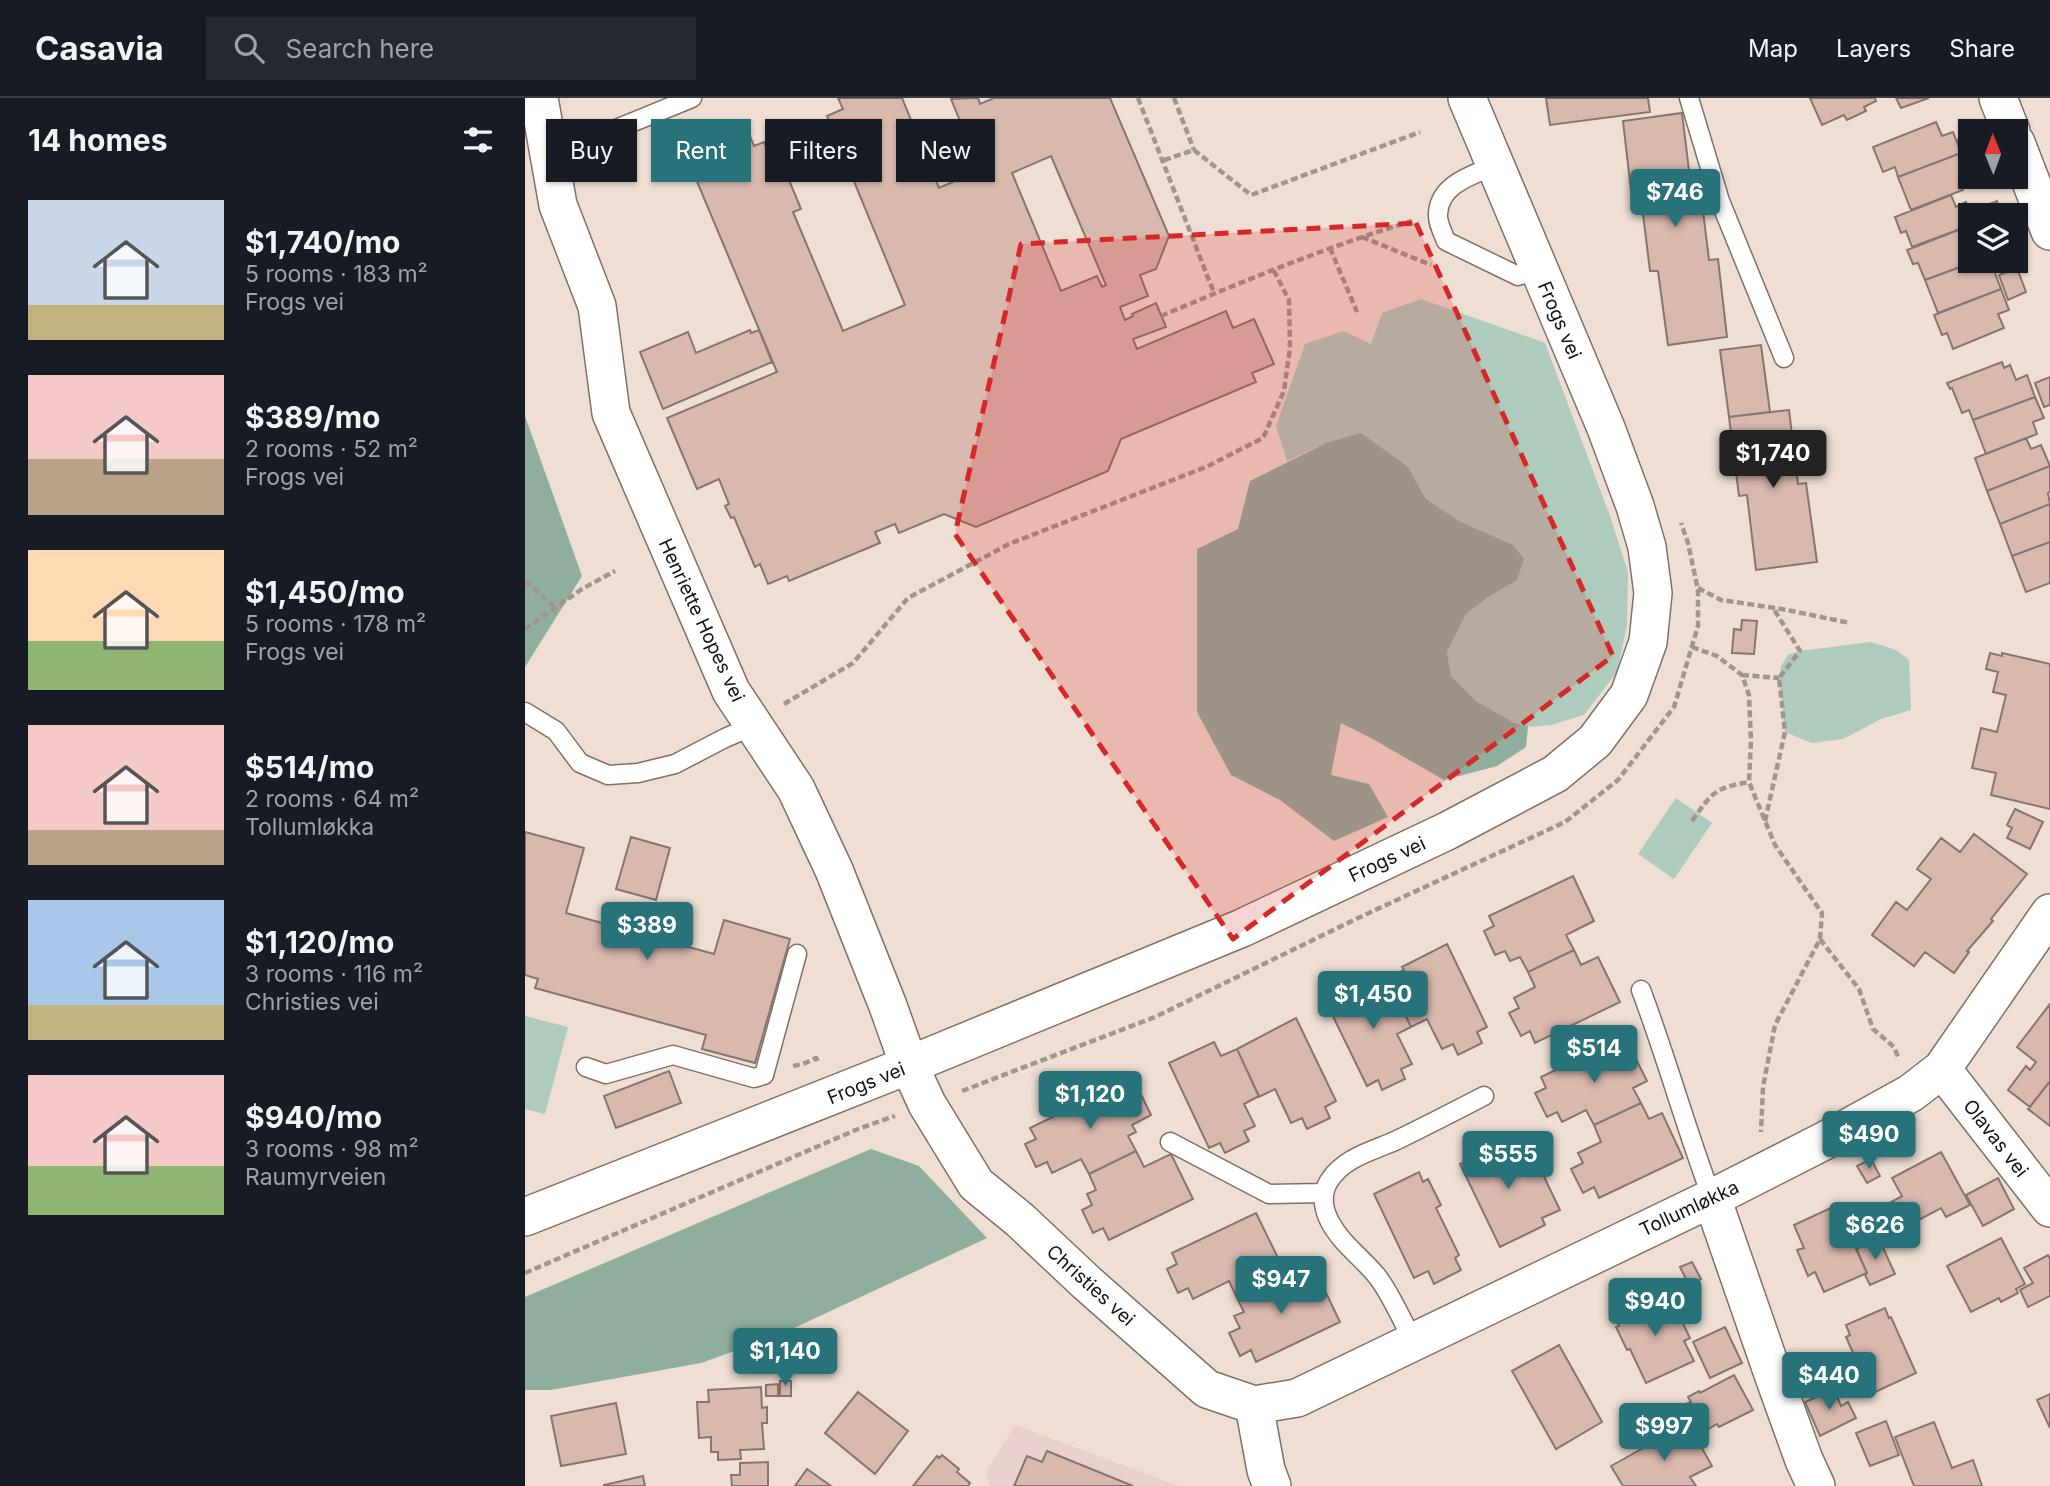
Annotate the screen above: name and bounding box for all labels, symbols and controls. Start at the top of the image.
search box [206,17,696,80]
text: Casavia [35,28,164,68]
icon: search [230,29,268,67]
text: Search here [286,33,434,64]
text: Map [1748,34,1798,63]
text: Layers [1836,34,1911,63]
text: Share [1949,34,2015,63]
chip: Buy [546,119,637,182]
chip: Rent [651,119,751,182]
chip: Filters [765,119,882,182]
chip: New [896,119,995,182]
north arrow [1958,119,2028,189]
map controls [1958,119,2028,273]
icon: filters [459,121,497,159]
text: 14 homes [28,122,167,158]
pin: $746 [1634,170,1716,229]
text: $746 [1646,178,1704,206]
button: layers [1958,203,2028,273]
text: $1,740/mo [245,224,400,260]
icon: home [84,228,168,312]
text: 5 rooms · 183 m² [245,260,428,288]
street label: Frogs vei [1533,278,1586,362]
text: Frogs vei [245,288,344,316]
text: $389/mo [245,399,380,435]
icon: home [84,403,168,487]
pin: $1,740 [1716,430,1830,490]
text: 2 rooms · 52 m² [245,435,418,463]
text: $1,740 [1735,439,1811,467]
text: Frogs vei [245,463,344,491]
street label: Henriette Hopes vei [654,535,749,705]
text: $1,450/mo [245,574,405,610]
icon: home [84,578,168,662]
text: 5 rooms · 178 m² [245,610,426,638]
text: Frogs vei [245,638,344,666]
text: $514/mo [245,749,374,785]
icon: home [84,753,168,837]
text: 2 rooms · 64 m² [245,785,419,813]
text: Tollumløkka [245,813,374,841]
street label: Frogs vei [1345,832,1429,887]
pin: $389 [606,902,688,962]
text: $389 [617,911,677,939]
text: $1,120/mo [245,924,394,960]
icon: home [84,928,168,1012]
text: 3 rooms · 116 m² [245,960,423,988]
pin: $1,450 [1316,972,1430,1031]
text: $1,450 [1334,980,1412,1008]
text: Christies vei [245,988,379,1016]
pin: $514 [1553,1026,1635,1085]
text: $514 [1566,1034,1622,1062]
street label: Frogs vei [824,1057,908,1109]
pin: $1,120 [1033,1072,1147,1131]
text: $1,120 [1055,1080,1125,1108]
street label: Olavas vei [1958,1095,2033,1182]
text: $940/mo [245,1099,382,1135]
icon: home [84,1103,168,1187]
pin: $490 [1828,1112,1910,1171]
text: $490 [1838,1120,1900,1148]
pin: $555 [1467,1132,1549,1191]
text: 3 rooms · 98 m² [245,1135,419,1163]
text: $555 [1478,1140,1538,1168]
text: Raumyrveien [245,1163,386,1191]
street label: Tollumløkka [1636,1175,1742,1241]
pin: $626 [1834,1202,1916,1262]
text: $626 [1845,1211,1905,1239]
street label: Christies vei [1042,1240,1139,1331]
pin: $947 [1240,1256,1322,1316]
text: $947 [1252,1265,1310,1293]
pin: $940 [1614,1278,1696,1338]
text: $940 [1624,1287,1686,1315]
pin: $1,140 [728,1328,842,1388]
text: $1,140 [749,1337,821,1365]
pin: $440 [1788,1352,1870,1412]
text: $440 [1798,1361,1860,1389]
pin: $997 [1623,1404,1705,1463]
text: $997 [1635,1412,1693,1440]

